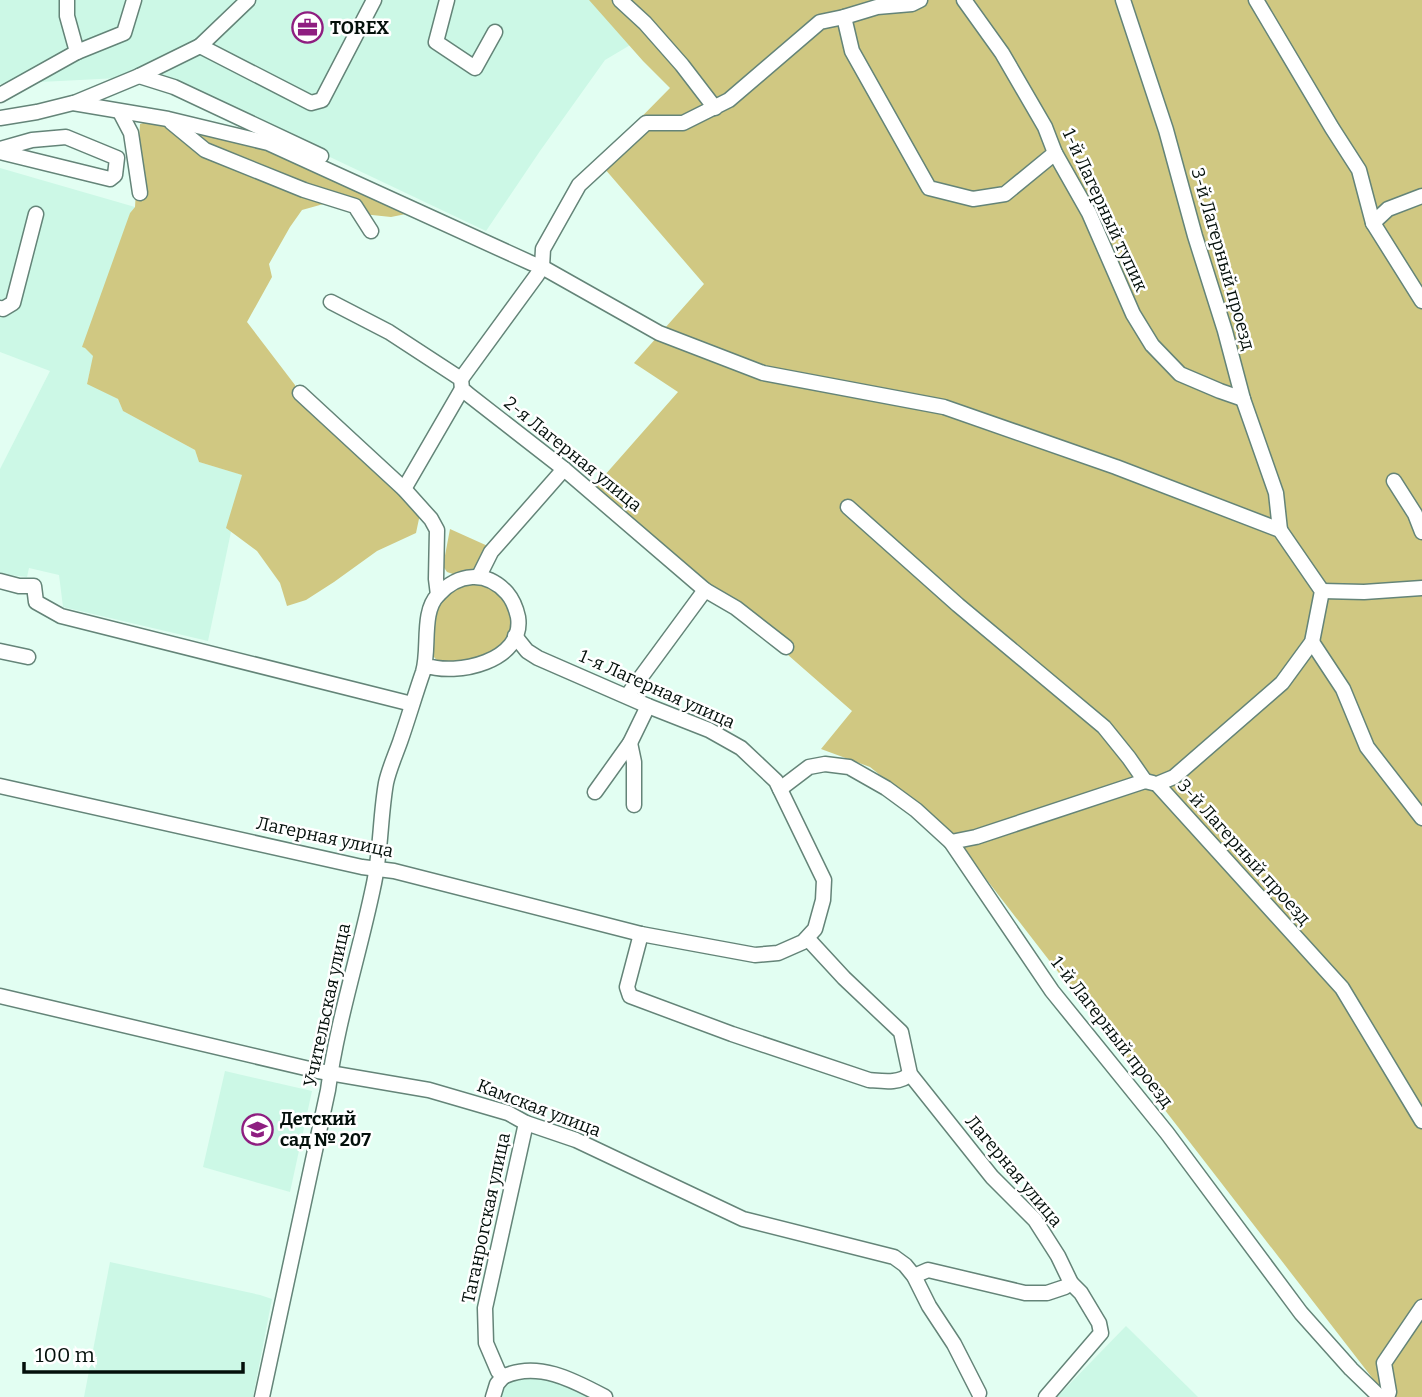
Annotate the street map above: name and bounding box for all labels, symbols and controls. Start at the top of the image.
office icon: TOREX [290,11,324,45]
place label: TOREX [330,17,389,39]
street label: 1-й Лагерный тупик [1058,125,1153,295]
street label: 3-й Лагерный проезд [1186,165,1260,353]
street label: 2-я Лагерная улица [500,392,646,516]
street label: 1-я Лагерная улица [576,645,738,733]
street label: 3-й Лагерный проезд [1173,775,1315,930]
street label: Лагерная улица [255,812,396,862]
street label: Учительская улица [299,921,355,1089]
street label: 1-й Лагерный проезд [1046,952,1178,1112]
street label: Камская улица [474,1074,604,1142]
place label: Детский сад № 207 [280,1108,371,1151]
street label: Лагерная улица [961,1111,1067,1232]
school or university icon: Детский сад № 207 [240,1112,274,1146]
street label: Таганрогская улица [457,1131,515,1305]
scale bar [24,1330,243,1374]
text: 100 m [35,1342,95,1368]

